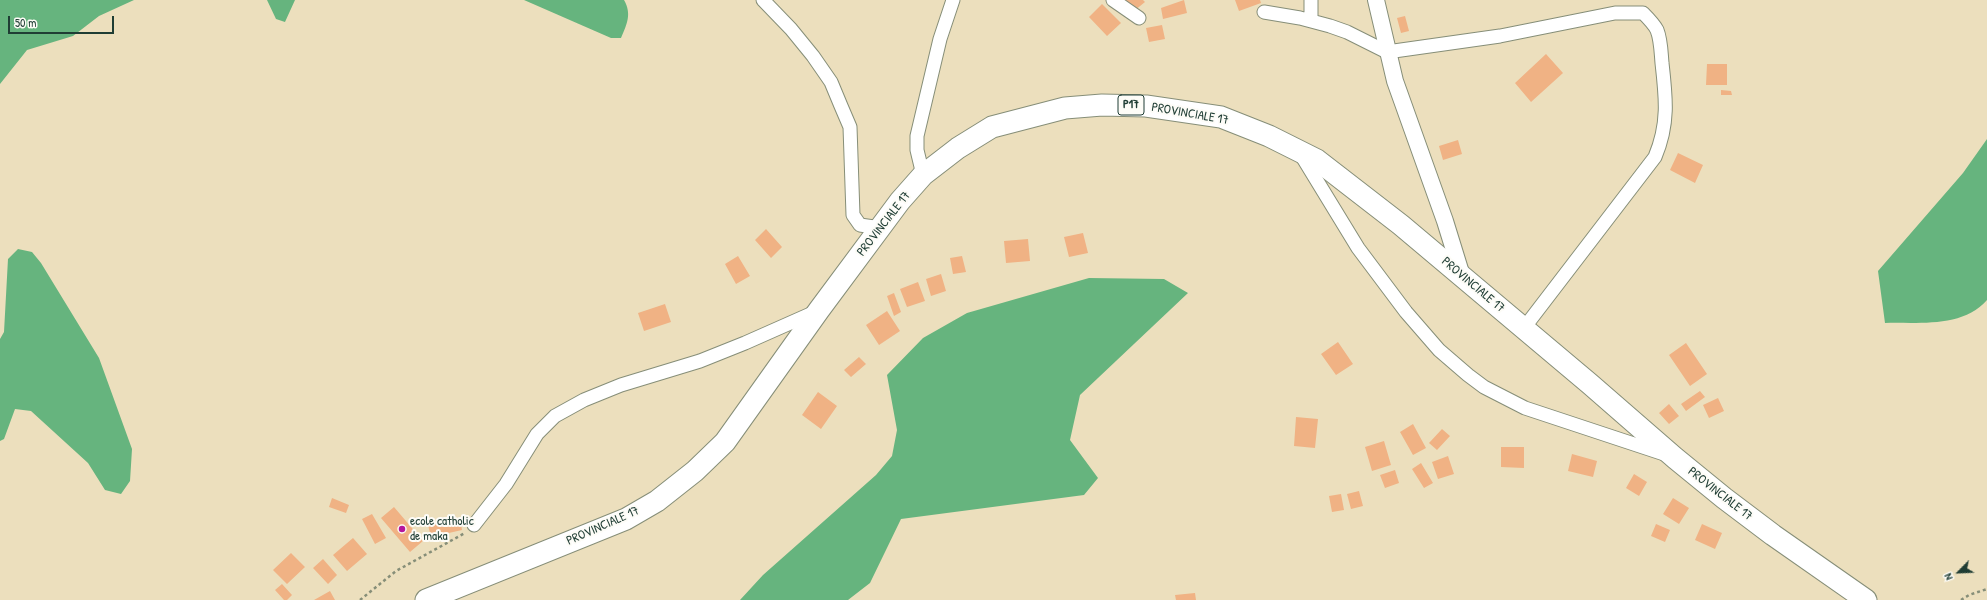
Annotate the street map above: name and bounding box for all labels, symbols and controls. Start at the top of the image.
scale bar [10,8,116,34]
text: 50 m [15,14,36,31]
road number: P17 [1118,95,1144,115]
street label: PROVINCIALE 17 [1150,100,1230,128]
street label: PROVINCIALE 17 [854,189,914,259]
street label: PROVINCIALE 17 [1438,254,1508,316]
street label: PROVINCIALE 17 [1685,464,1755,524]
street label: PROVINCIALE 17 [564,503,642,549]
place label: ecole catholic de maka [410,514,474,545]
marker: ecole catholic de maka [397,524,407,534]
north arrow [1939,552,1979,592]
text: N [1940,571,1956,582]

